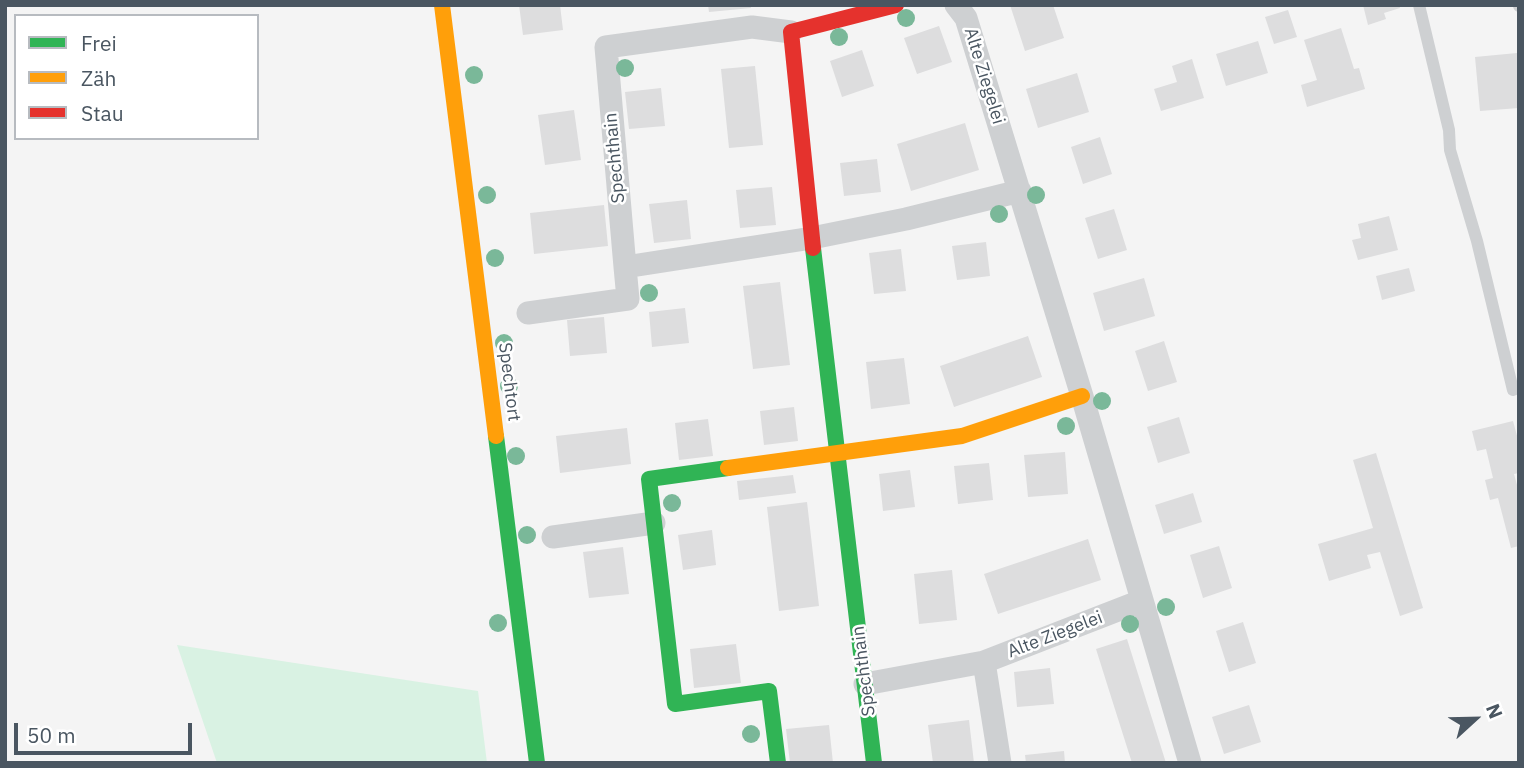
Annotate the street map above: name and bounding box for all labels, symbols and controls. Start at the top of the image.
legend [14,14,259,140]
street label: Alte Ziegelei [959,25,1009,127]
text: Frei [81,29,117,57]
text: Zäh [81,64,116,92]
text: Stau [81,99,124,127]
street label: Spechthain [600,112,630,204]
street label: Spechtort [493,341,525,423]
street label: Alte Ziegelei [1004,607,1106,663]
street label: Spechthain [848,625,880,717]
north arrow [1440,684,1510,754]
text: N [1481,700,1508,722]
scale bar [18,708,196,752]
text: 50 m [27,721,76,749]

